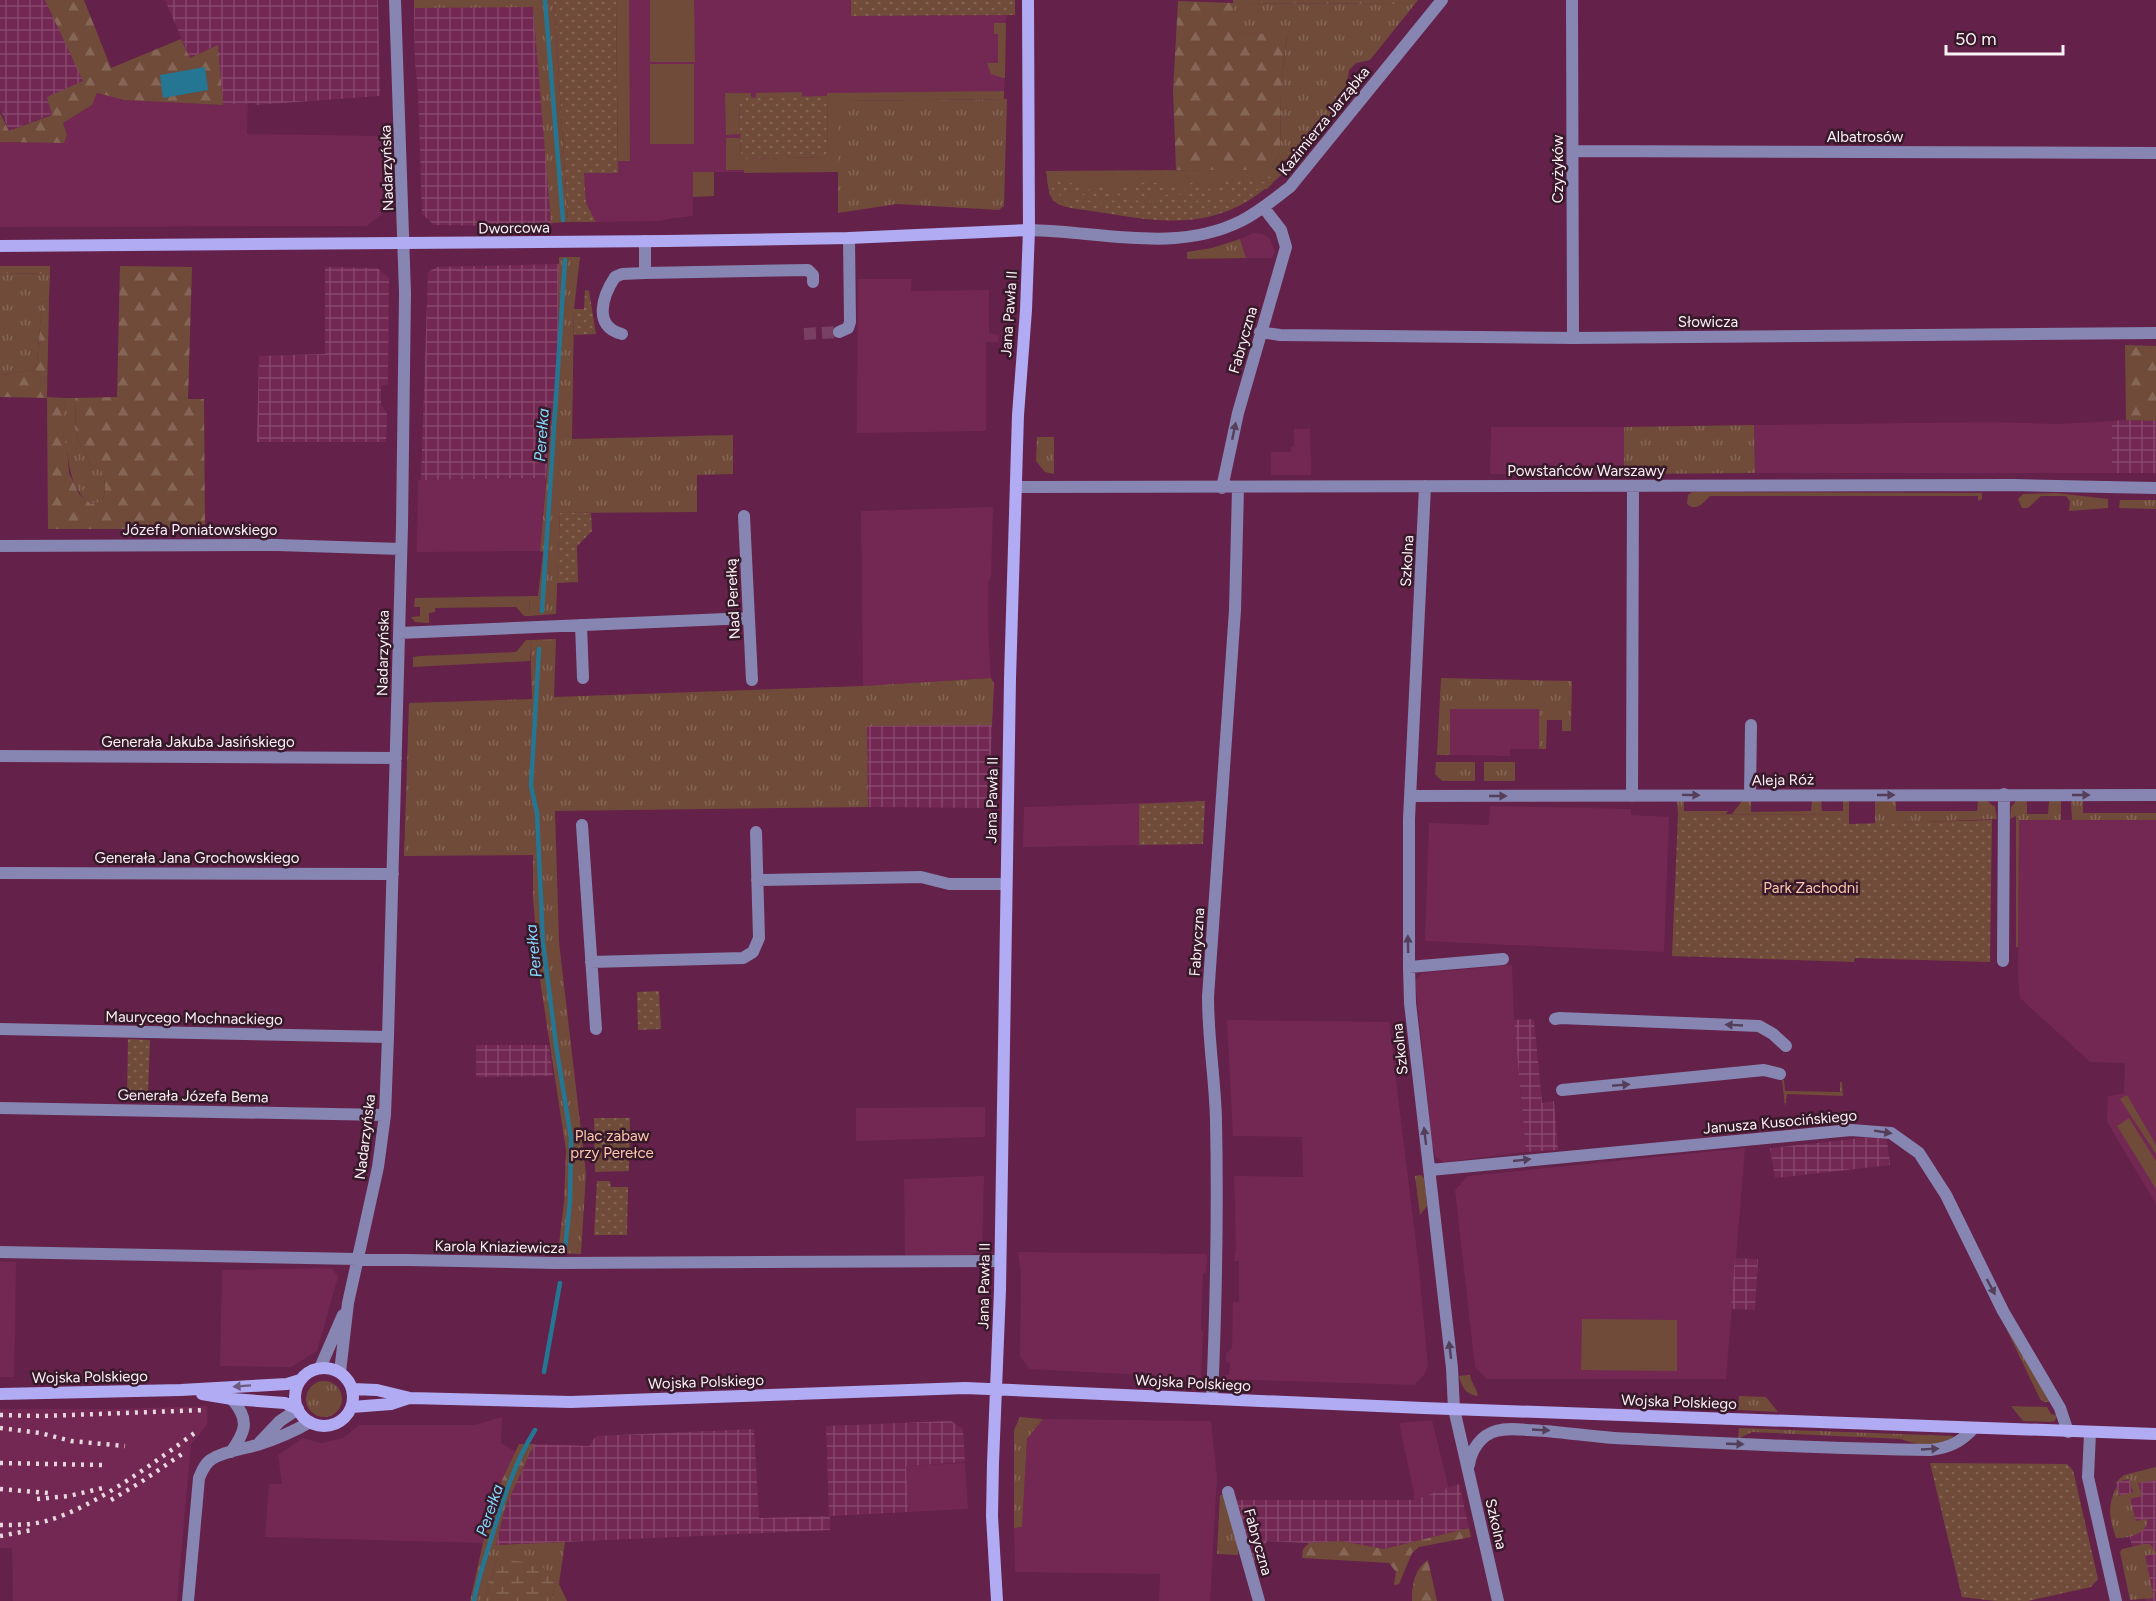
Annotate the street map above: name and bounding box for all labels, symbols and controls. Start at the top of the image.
scale bar [1946,18,2063,56]
text: 50 m [1955,28,1997,50]
street label: Kazimierza Jarząbka [1275,63,1373,179]
street label: Nadarzyńska [377,125,397,211]
street label: Albatrosów [1827,128,1904,146]
street label: Czyżyków [1549,134,1567,203]
street label: Dworcowa [478,218,550,238]
street label: Jana Pawła II [997,270,1021,358]
street label: Fabryczna [1225,304,1261,376]
street label: Słowicza [1678,313,1738,331]
water label: Perełka [530,408,553,462]
one-way arrow [1230,421,1239,440]
street label: Powstańców Warszawy [1507,462,1665,480]
street label: Józefa Poniatowskiego [123,521,278,539]
street label: Szkolna [1397,535,1417,587]
street label: Nad Perełką [722,558,744,640]
street label: Nadarzyńska [373,610,393,696]
street label: Generała Jakuba Jasińskiego [101,733,295,751]
street label: Jana Pawła II [982,757,1002,843]
street label: Aleja Róż [1752,770,1814,790]
one-way arrow [1681,790,1700,800]
one-way arrow [1876,790,1895,800]
one-way arrow [2071,790,2090,800]
one-way arrow [1489,791,1508,801]
street label: Generała Jana Grochowskiego [95,849,300,867]
park label: Park Zachodni [1763,879,1859,897]
street label: Fabryczna [1186,907,1208,977]
water label: Perełka [521,923,546,979]
one-way arrow [1404,935,1413,954]
street label: Maurycego Mochnackiego [105,1007,283,1029]
one-way arrow [1724,1020,1743,1030]
street label: Szkolna [1388,1022,1412,1076]
one-way arrow [1611,1080,1630,1090]
street label: Generała Józefa Bema [117,1086,269,1106]
street label: Nadarzyńska [351,1093,379,1181]
street label: Janusza Kusocińskiego [1702,1106,1858,1138]
one-way arrow [1421,1126,1430,1145]
park label: Plac zabaw przy Perełce [570,1127,654,1162]
one-way arrow [1874,1128,1893,1137]
one-way arrow [1512,1155,1531,1165]
street label: Karola Kniaziewicza [434,1237,566,1257]
street label: Jana Pawła II [974,1243,994,1329]
one-way arrow [1986,1279,1996,1296]
one-way arrow [1445,1341,1455,1360]
street label: Wojska Polskiego [32,1367,148,1387]
street label: Wojska Polskiego [648,1371,765,1393]
street label: Wojska Polskiego [1135,1371,1252,1395]
one-way arrow [232,1382,251,1391]
street label: Wojska Polskiego [1621,1391,1738,1413]
one-way arrow [1531,1426,1550,1435]
one-way arrow [1726,1439,1745,1448]
one-way arrow [1920,1445,1939,1454]
water label: Perełka [472,1482,507,1539]
street label: Szkolna [1481,1497,1511,1551]
street label: Fabryczna [1240,1506,1276,1578]

